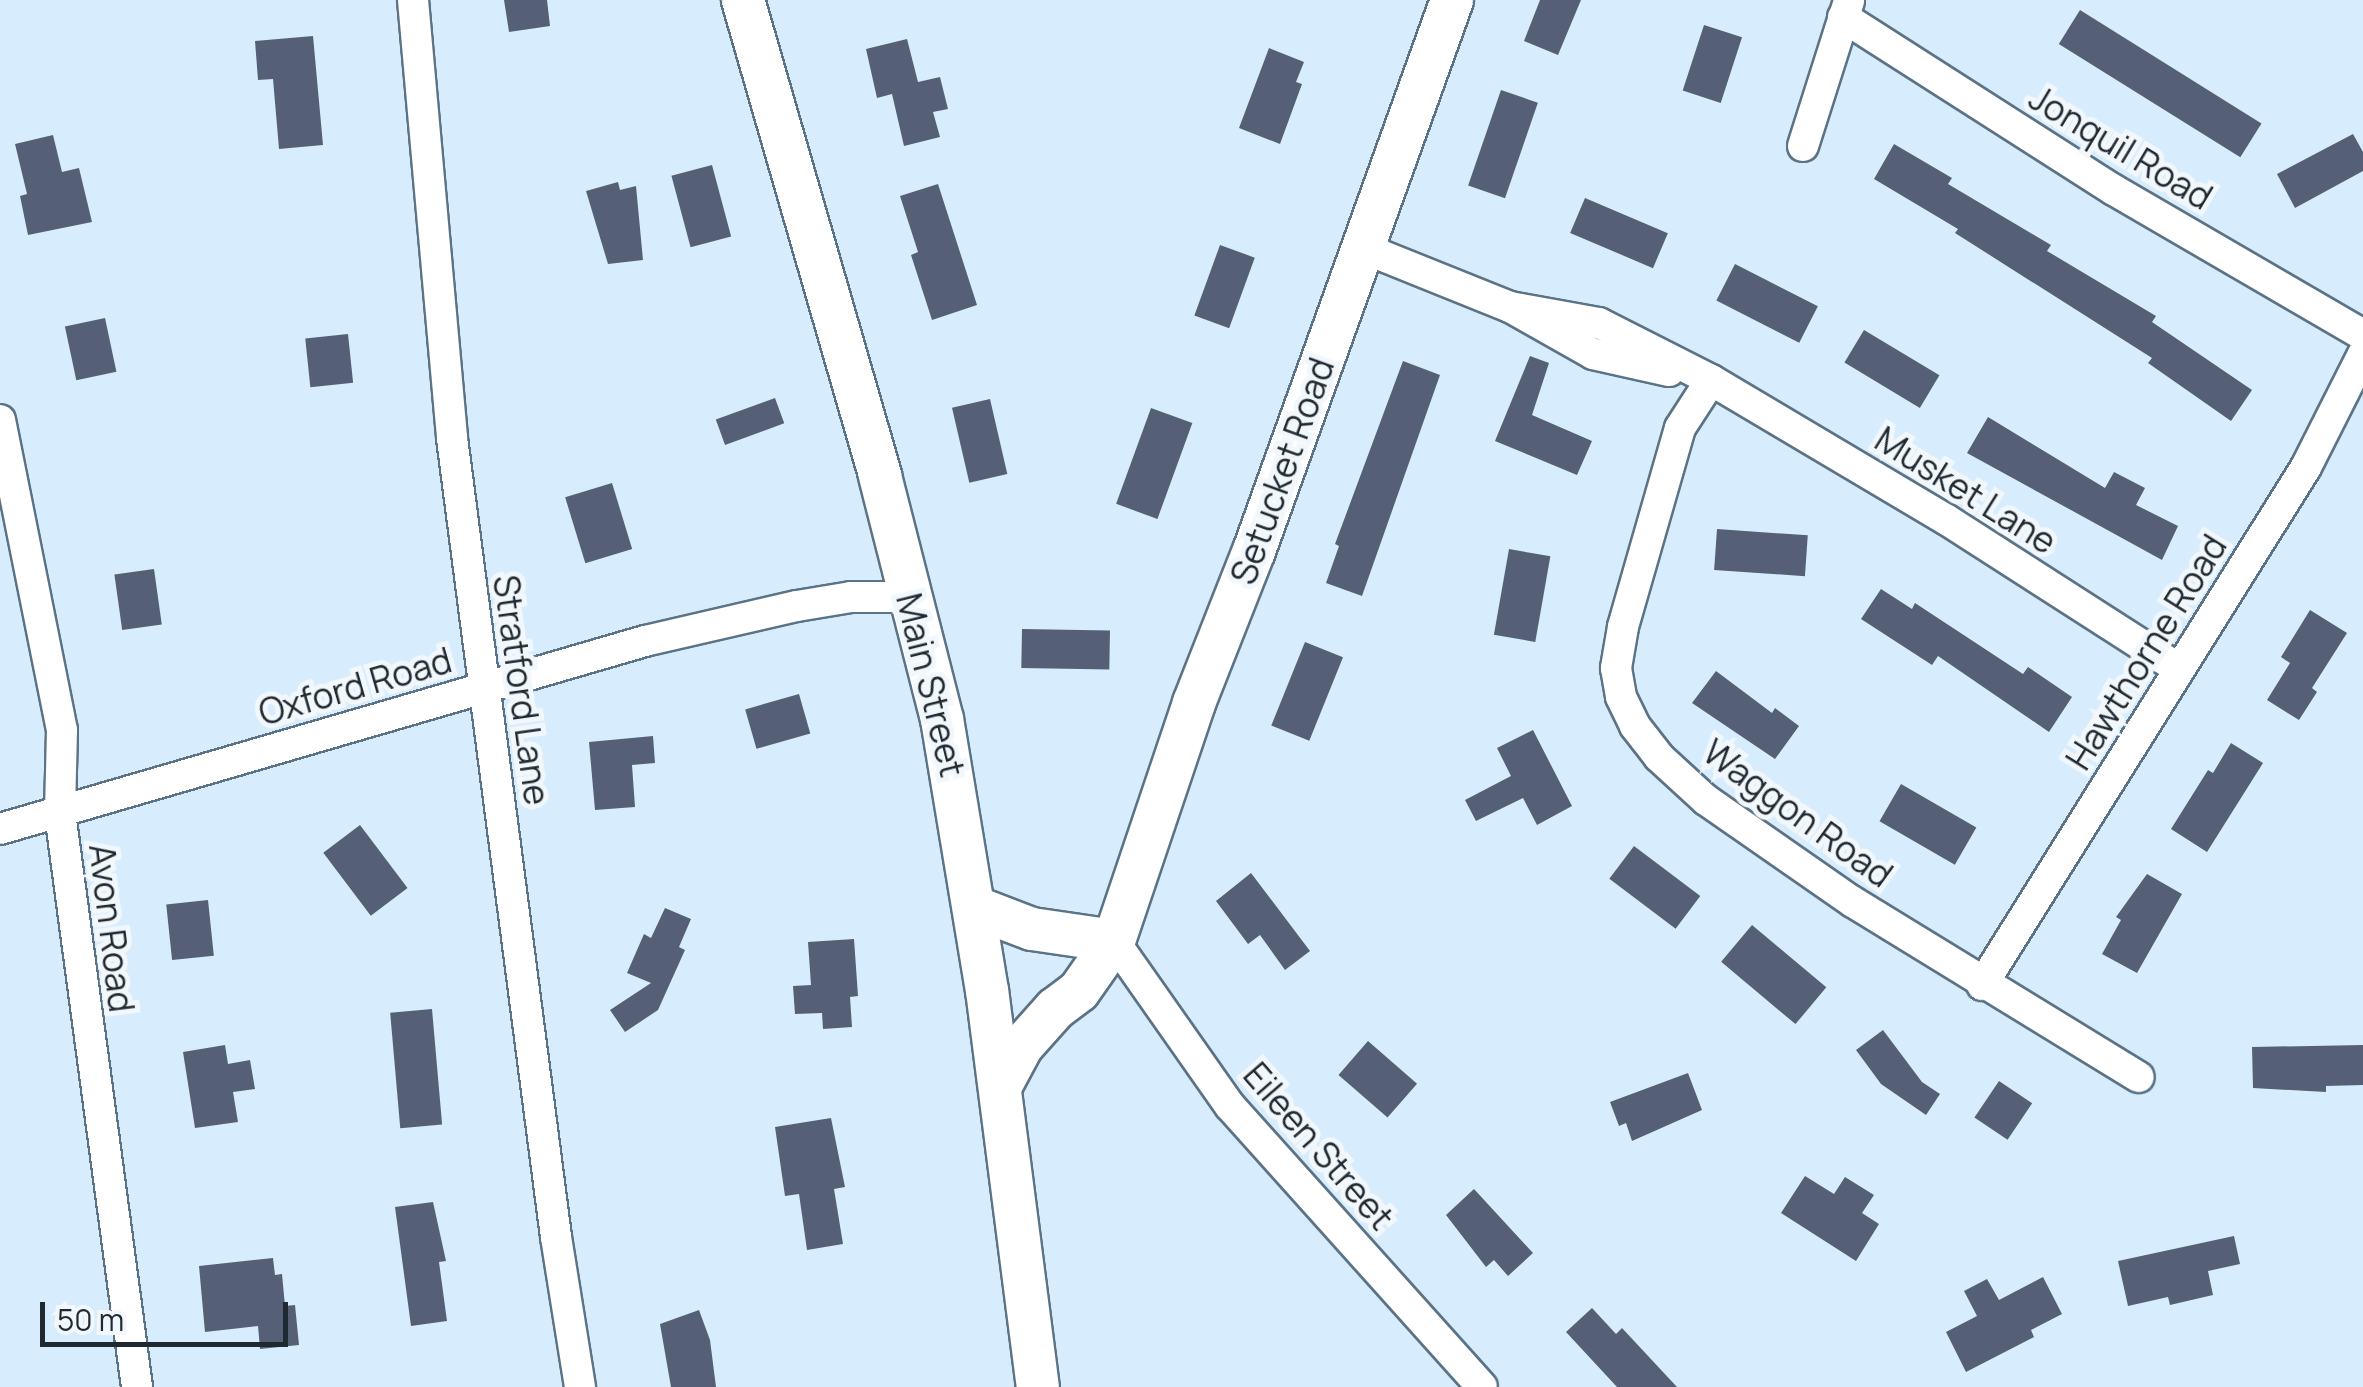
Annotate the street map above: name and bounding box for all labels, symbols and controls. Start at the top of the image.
street label: Jonquil Road [2022,76,2220,218]
street label: Setucket Road [1222,352,1342,590]
street label: Musket Lane [1868,418,2064,562]
street label: Hawthorne Road [2057,527,2235,777]
street label: Stratford Lane [485,572,559,808]
street label: Main Street [888,589,974,781]
street label: Oxford Road [254,638,456,734]
street label: Waggon Road [1695,730,1901,896]
street label: Avon Road [81,841,143,1015]
street label: Eileen Street [1235,1054,1403,1238]
scale bar [45,1282,292,1344]
text: 50 m [57,1299,124,1340]

